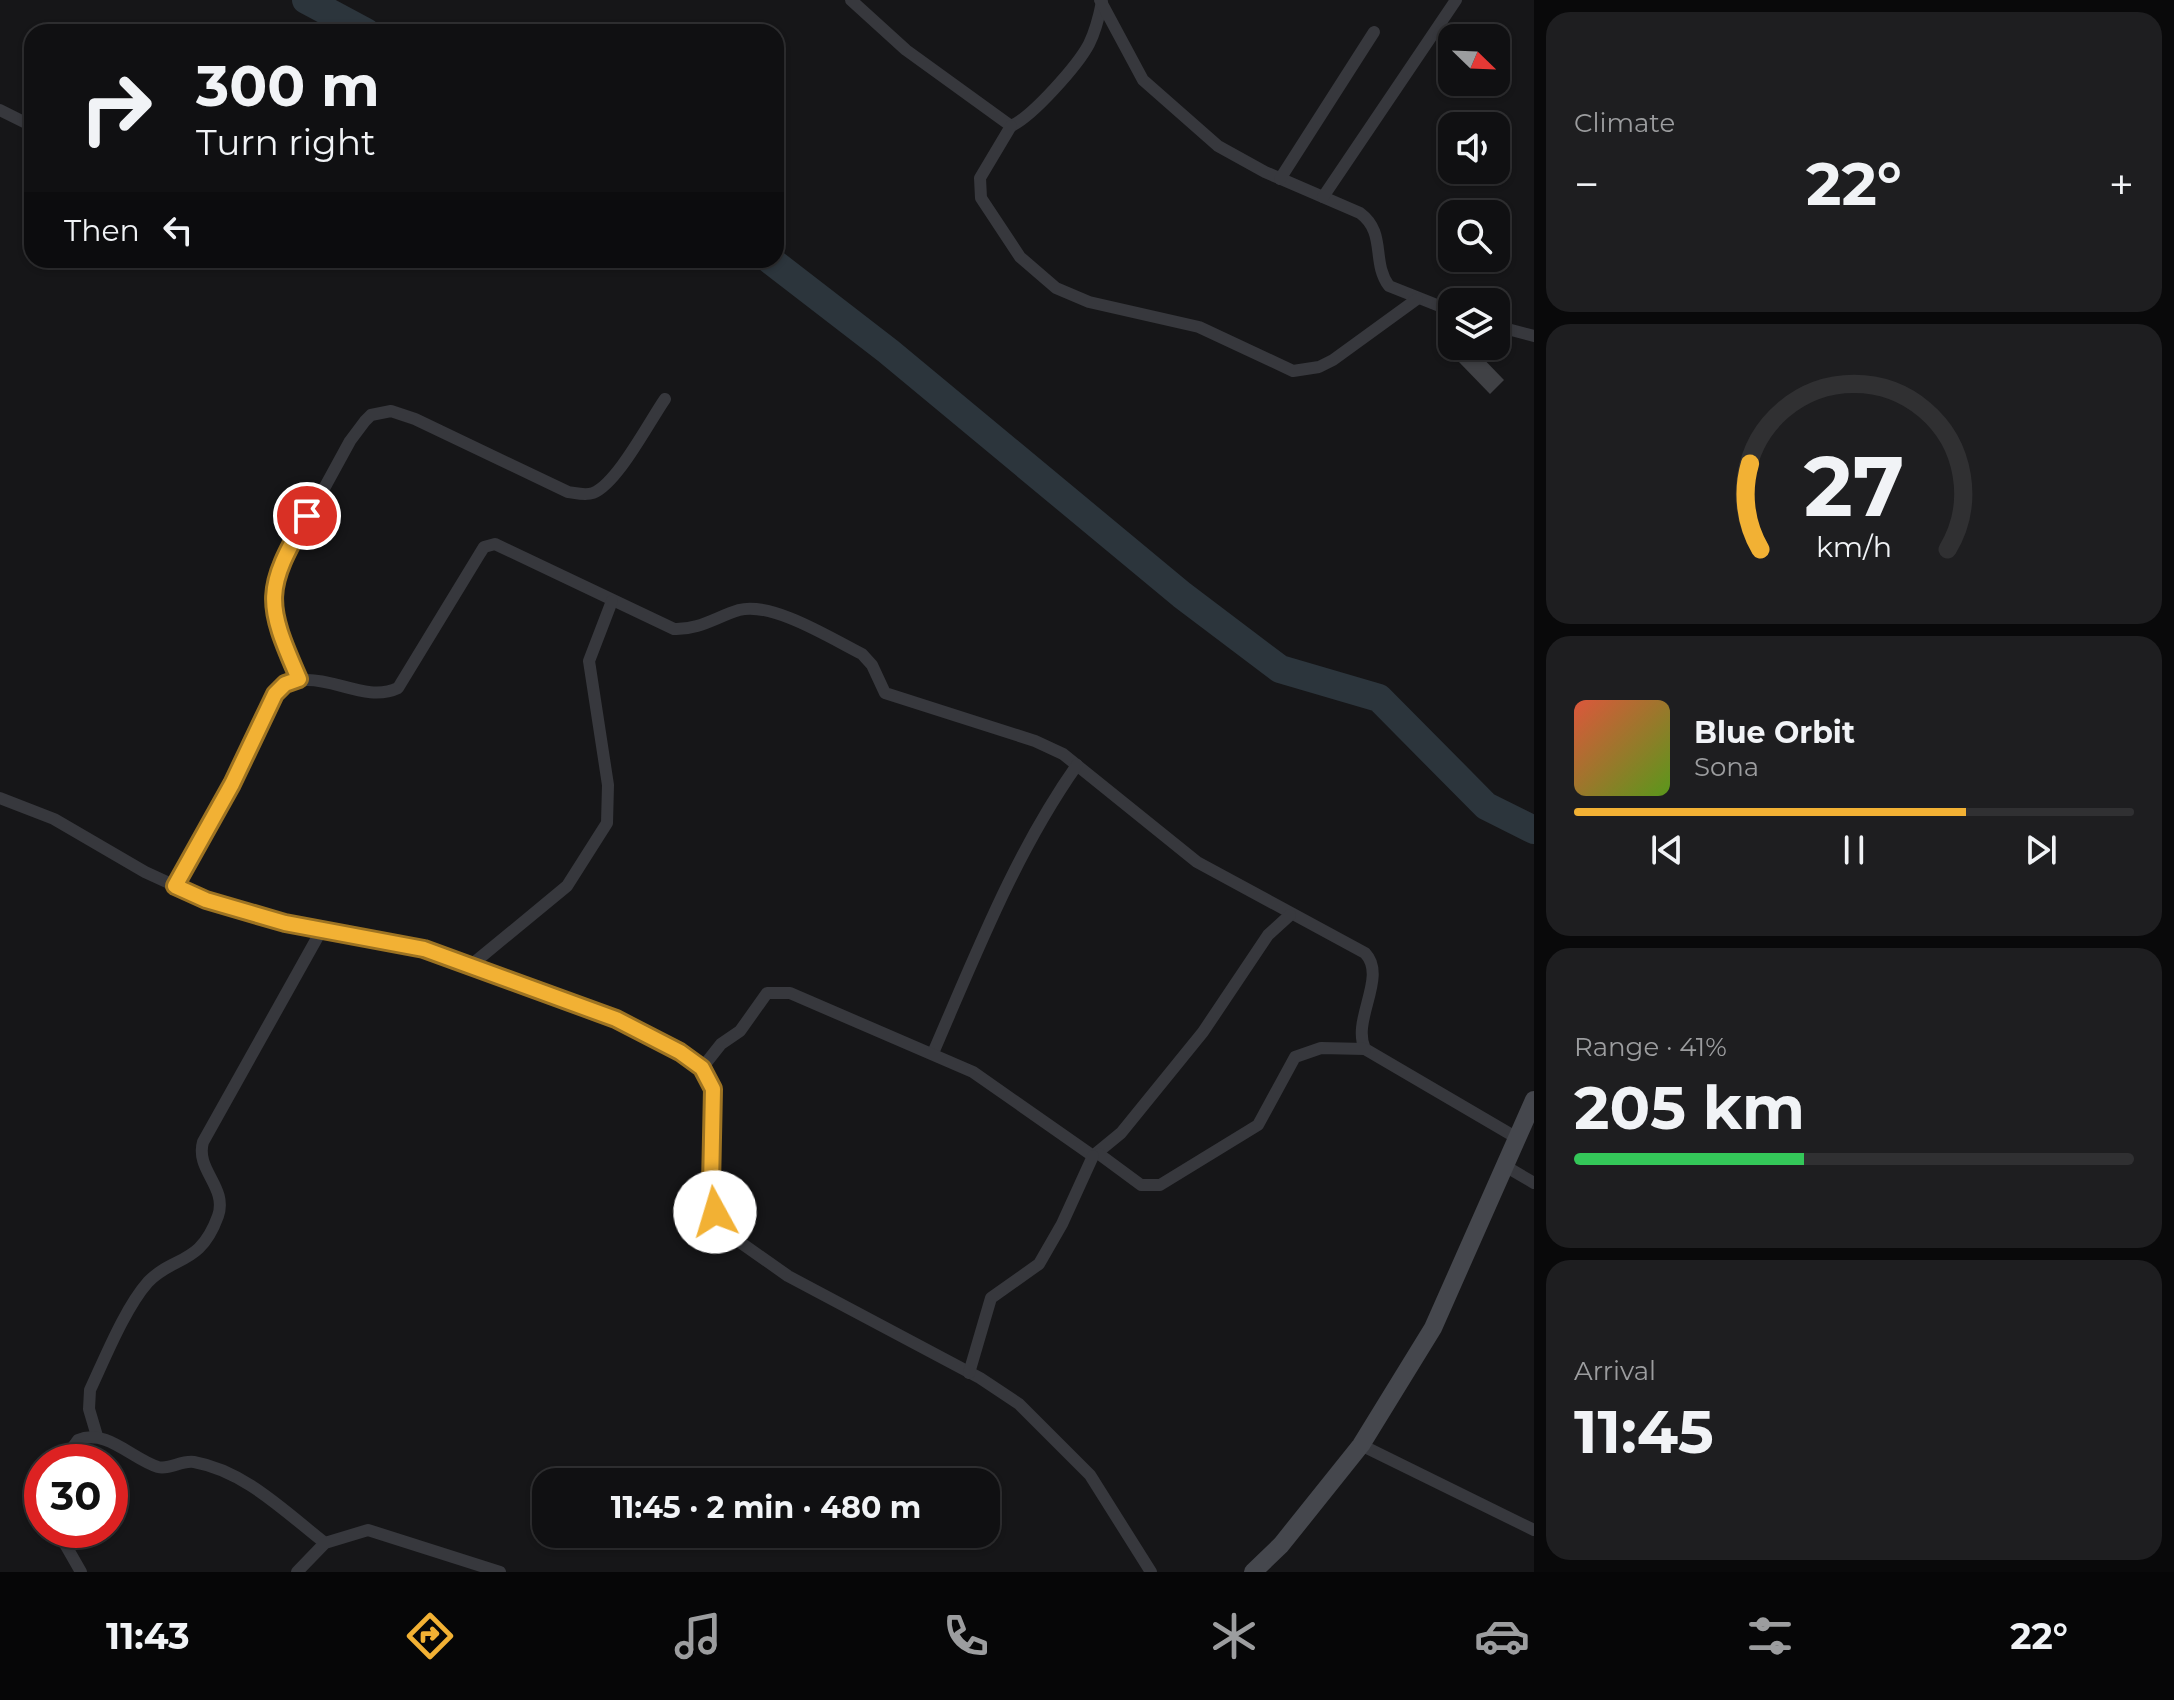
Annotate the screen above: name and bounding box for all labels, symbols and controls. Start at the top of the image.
north arrow [1438,24,1510,96]
map controls [1438,24,1510,360]
text: 300 m [196,52,380,120]
icon: right [64,56,168,160]
text: Climate [1574,107,1675,139]
button: sound [1438,112,1510,184]
text: Turn right [196,120,376,164]
text: 22° [1806,147,1902,220]
text: − [1574,157,1599,211]
text: + [2109,157,2134,211]
button: search [1438,200,1510,272]
icon: left [156,208,200,252]
text: Then [64,212,140,249]
button: layers [1438,288,1510,360]
text: 27 [1804,435,1904,537]
pin [273,482,341,550]
icon: arrive [285,494,329,538]
text: km/h [1816,529,1892,564]
text: Blue Orbit [1694,714,1855,751]
text: Sona [1694,751,1759,783]
icon: previous [1645,828,1689,872]
icon: pause [1832,828,1876,872]
icon: next [2019,828,2063,872]
text: Range · 41% [1574,1031,1727,1063]
text: 205 km [1574,1071,1805,1144]
position arrow [673,1170,757,1254]
text: Arrival [1574,1355,1656,1387]
text: 11:45 [1574,1395,1714,1468]
speed limit sign: 30 [24,1444,128,1548]
text: 11:45 · 2 min · 480 m [611,1489,921,1526]
icon: directions [402,1608,458,1664]
icon: music [670,1608,726,1664]
icon: phone [938,1608,994,1664]
icon: climate [1206,1608,1262,1664]
icon: car [1474,1608,1530,1664]
icon: filters [1742,1608,1798,1664]
text: 11:43 [106,1614,190,1658]
text: 22° [2010,1614,2068,1658]

